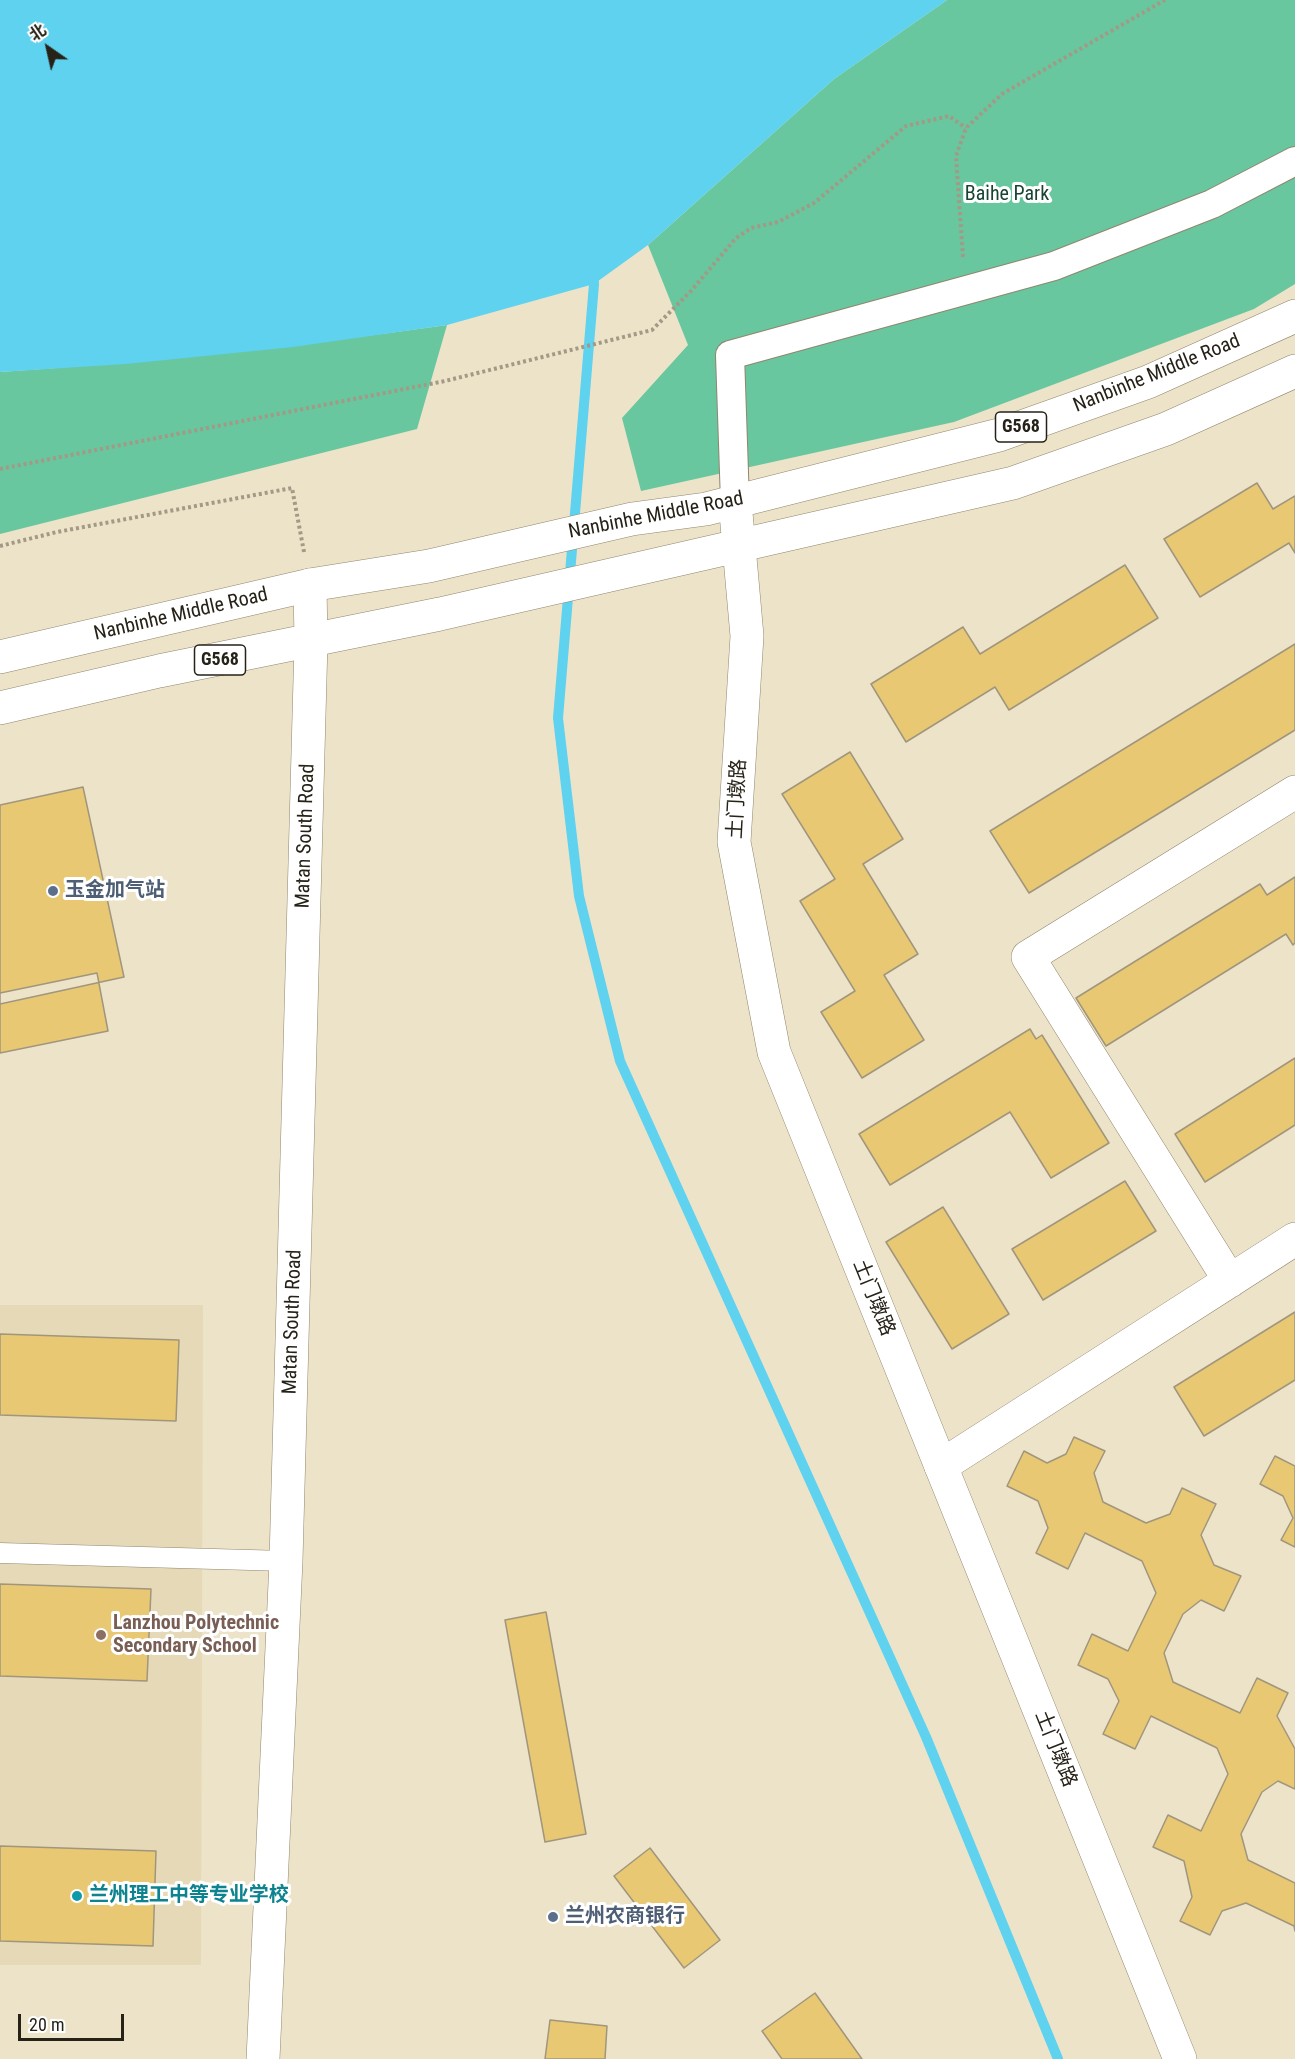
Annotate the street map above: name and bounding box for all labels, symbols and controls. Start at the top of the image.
north arrow [18,18,78,78]
text: 北 [26,20,50,45]
park label: Baihe Park [965,183,1049,207]
street label: Nanbinhe Middle Road [1070,330,1244,418]
road number: G568 [996,412,1046,442]
street label: Nanbinhe Middle Road [567,487,745,545]
street label: Nanbinhe Middle Road [92,583,270,647]
road number: G568 [194,645,246,675]
street label: 土门墩路 [724,758,752,840]
street label: Matan South Road [291,763,321,909]
place label: 玉金加气站 [65,879,165,903]
marker: 玉金加气站 [46,884,60,898]
street label: Matan South Road [278,1249,308,1395]
street label: 土门墩路 [847,1256,899,1340]
place label: Lanzhou Polytechnic Secondary School [113,1612,279,1659]
marker: Lanzhou Polytechnic Secondary School [94,1628,108,1642]
street label: 土门墩路 [1029,1707,1081,1791]
place label: 兰州理工中等专业学校 [89,1884,289,1908]
marker: 兰州理工中等专业学校 [70,1889,84,1903]
place label: 兰州农商银行 [565,1905,685,1929]
marker: 兰州农商银行 [546,1910,560,1924]
scale bar [21,2002,128,2040]
text: 20 m [29,2014,64,2035]

